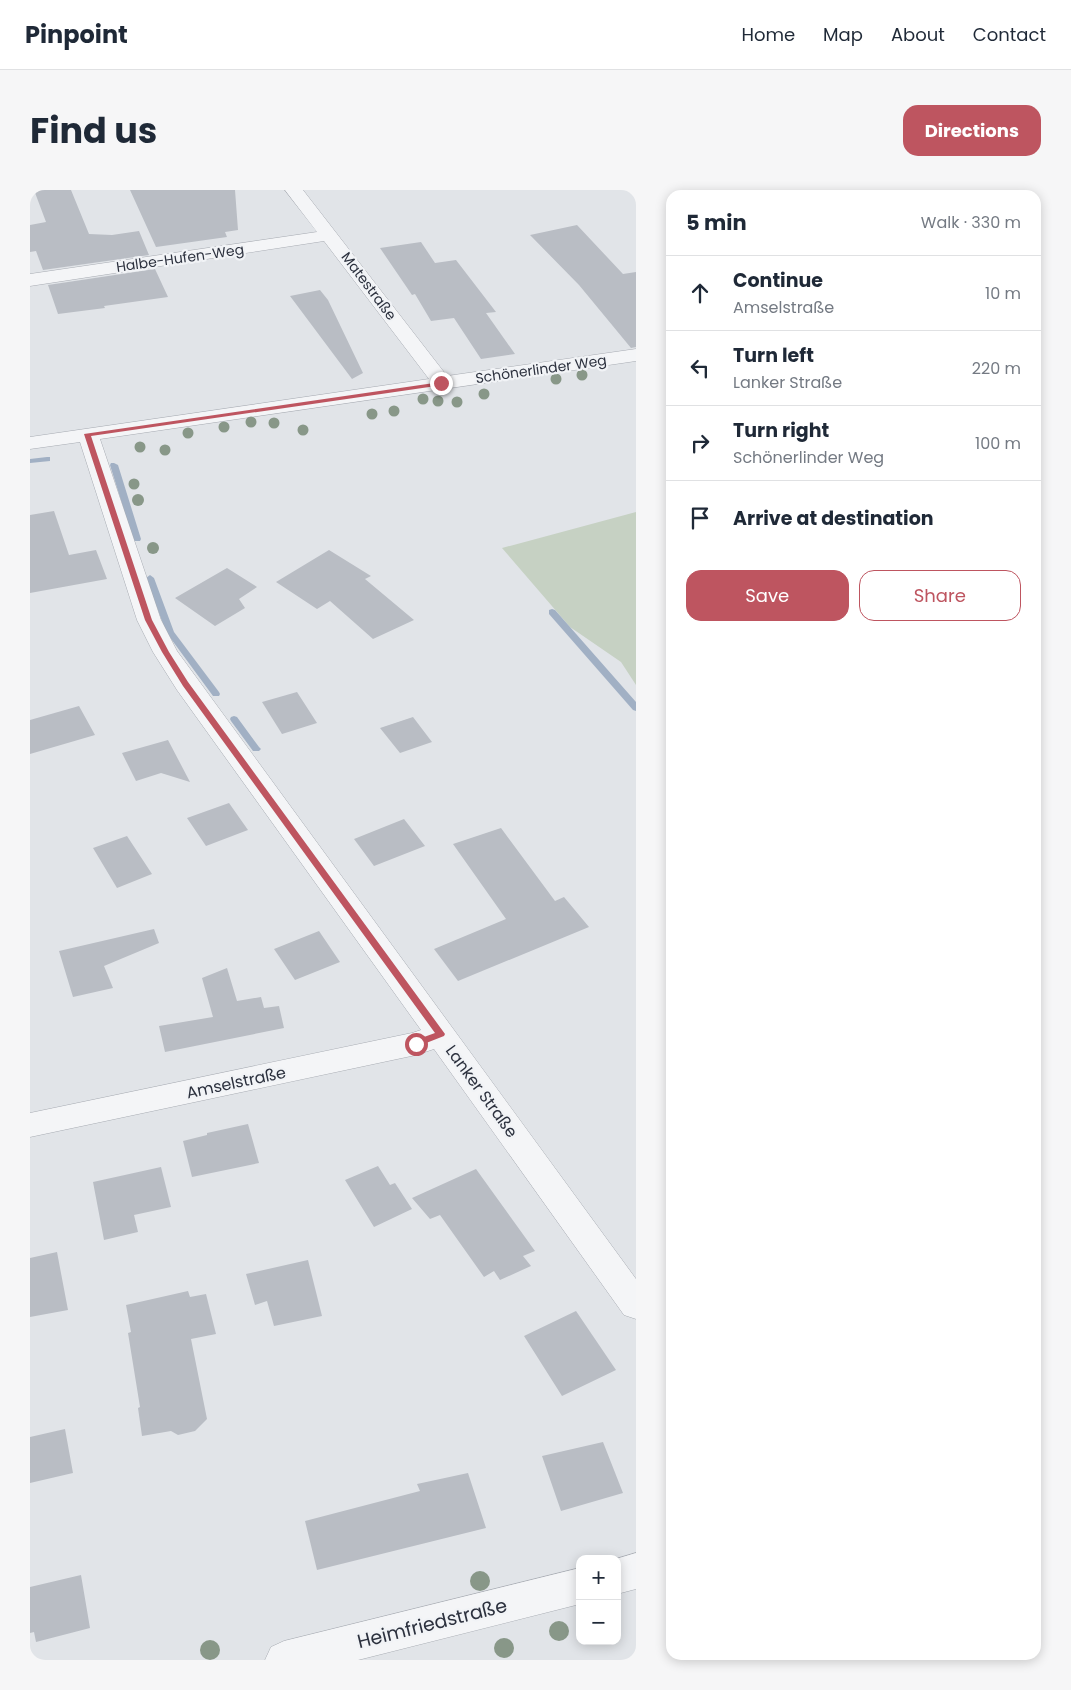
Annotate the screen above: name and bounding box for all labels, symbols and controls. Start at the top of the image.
text: Pinpoint [25,18,128,51]
text: Home [741,22,795,47]
text: Map [823,22,863,47]
text: About [891,22,945,47]
text: Contact [973,22,1046,47]
button: Directions [903,105,1041,156]
text: Find us [30,106,157,155]
text: 5 min [686,208,747,237]
text: Walk · 330 m [921,211,1021,234]
street label: Halbe-Hufen-Weg [115,239,245,277]
street label: Matestraße [337,248,401,324]
text: Continue [733,267,823,294]
icon: ahead [686,279,714,307]
text: 10 m [985,282,1021,305]
text: Amselstraße [733,296,834,319]
text: Turn left [733,342,814,369]
street label: Schönerlinder Weg [474,350,608,388]
icon: left [686,354,714,382]
text: 220 m [972,357,1021,380]
text: Lanker Straße [733,371,842,394]
route end [430,372,453,395]
text: Turn right [733,417,829,444]
icon: right [686,429,714,457]
text: 100 m [975,432,1021,455]
text: Schönerlinder Weg [733,446,884,469]
icon: arrive [686,504,714,532]
text: Arrive at destination [733,505,934,532]
button: Save [686,570,849,621]
button: Share [859,570,1021,621]
route start [405,1033,428,1056]
street label: Lanker Straße [440,1040,523,1142]
street label: Amselstraße [184,1061,288,1104]
map controls [576,1555,621,1645]
button: + [576,1555,621,1600]
street label: Heimfriedstraße [354,1592,510,1655]
button: − [576,1600,621,1645]

